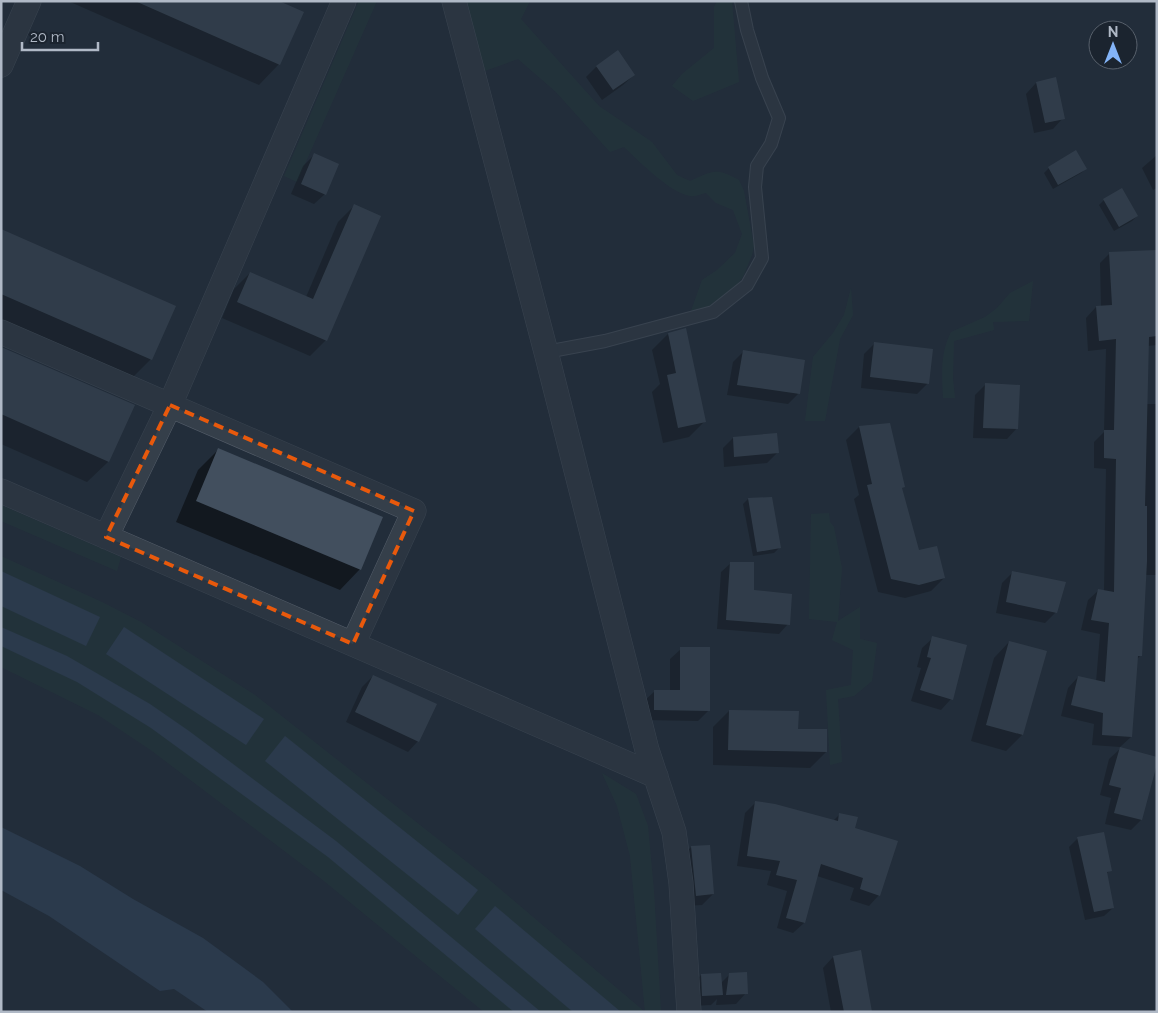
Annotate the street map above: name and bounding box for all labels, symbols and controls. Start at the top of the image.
scale bar [22,20,99,52]
north arrow [1088,20,1138,70]
text: N [1108,24,1118,40]
text: 20 m [30,28,65,46]

